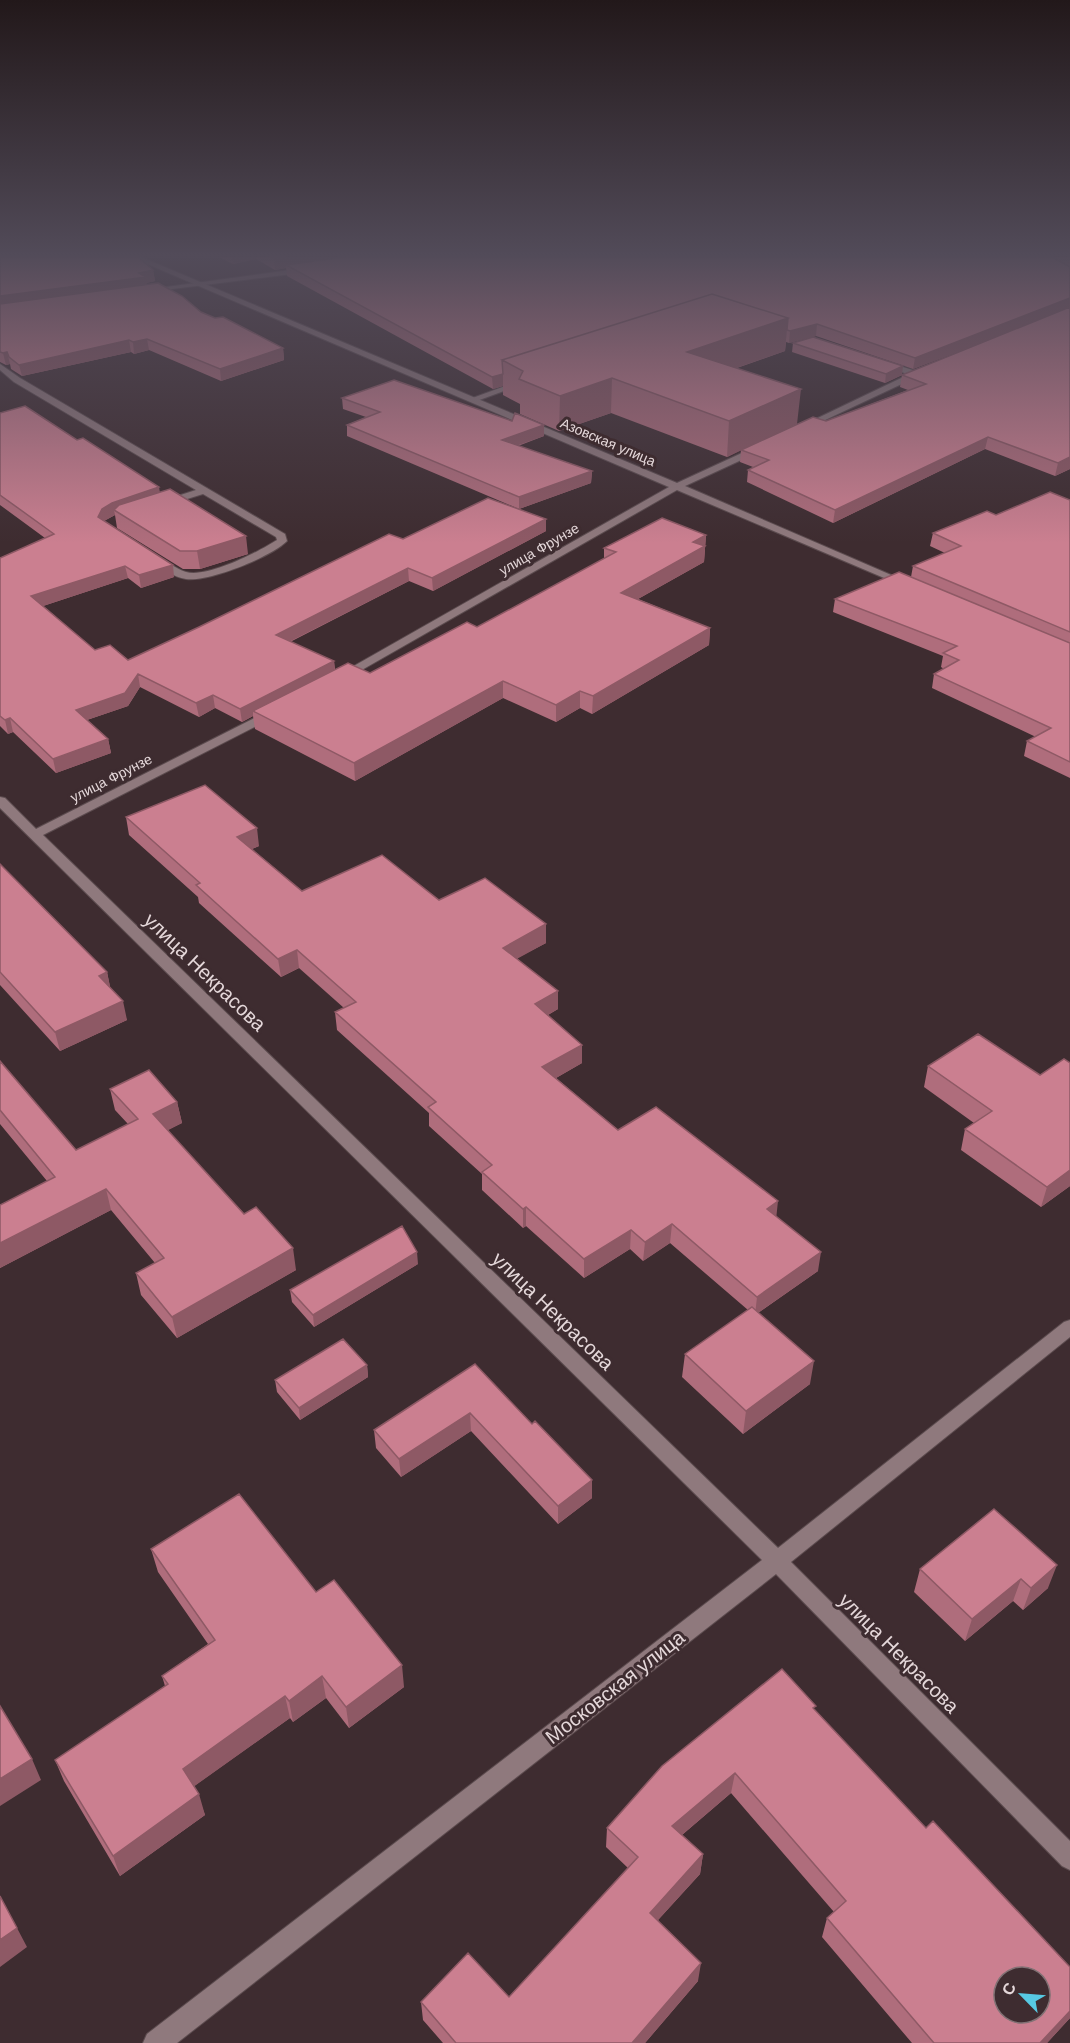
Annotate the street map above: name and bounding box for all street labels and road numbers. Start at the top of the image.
street label: Азовская улица [558,415,658,469]
street label: улица Фрунзе [496,520,582,578]
street label: улица Фрунзе [68,750,155,805]
street label: улица Некрасова [140,909,271,1036]
street label: улица Некрасова [488,1248,619,1375]
street label: улица Некрасова [835,1589,964,1718]
street label: Московская улица [541,1625,690,1748]

